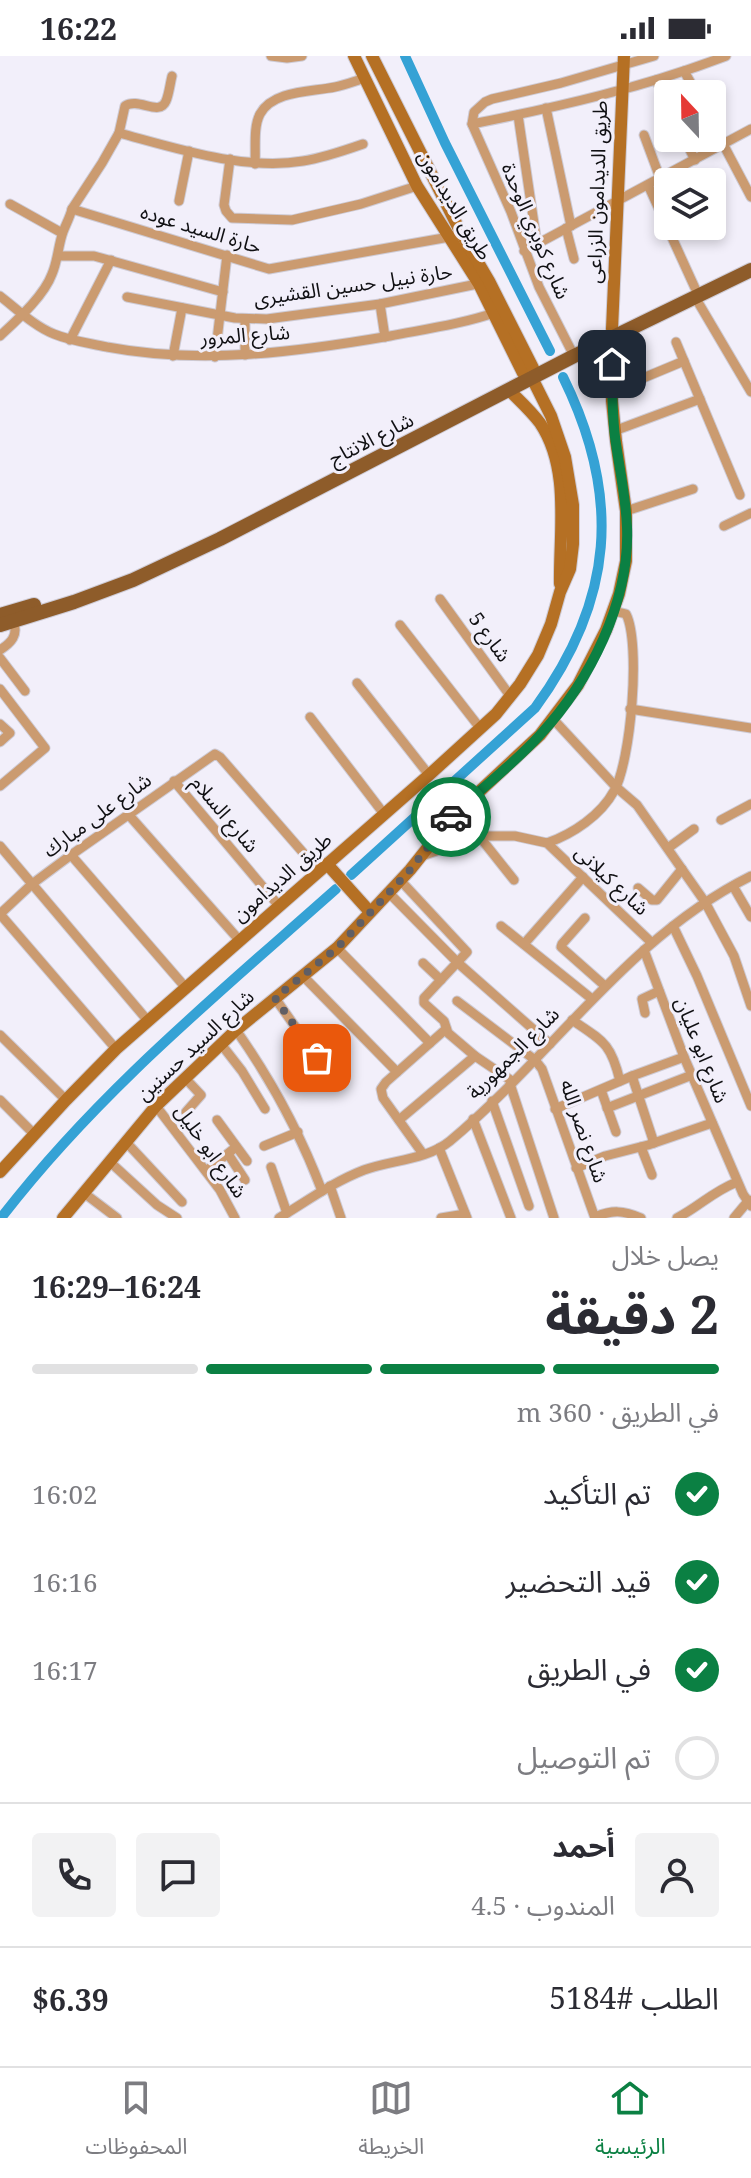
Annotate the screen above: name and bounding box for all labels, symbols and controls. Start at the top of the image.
text: 16:22 [40,8,117,49]
north arrow [654,80,726,152]
map controls [654,80,726,240]
street label: طريق الديدامون الزراعى [580,100,613,284]
street label: طريق الديدامون [412,145,499,265]
street label: شارع كوبري الوحدة [493,159,577,304]
button: layers [654,168,726,240]
street label: حارة السيد عوده [138,197,265,260]
street label: حارة نبيل حسين القشيرى [252,257,454,312]
street label: شارع المرور [198,318,291,353]
pin [578,330,646,398]
icon: home [590,342,634,386]
street label: شارع الانتاج [324,406,419,473]
street label: شارع 5 [462,606,518,668]
street label: شارع على مبارك [37,766,158,865]
street label: شارع السلام [184,769,266,859]
courier [411,777,491,857]
icon: car [429,795,473,839]
street label: طريق الديدامون [226,826,337,927]
street label: شارع كيلانى [568,838,655,922]
street label: شارع السيد حسنين [130,983,261,1108]
street label: شارع ابو عليان [667,993,736,1108]
street label: شارع الجمهورية [461,1001,566,1106]
pin [283,1024,351,1092]
icon: bag [295,1036,339,1080]
street label: شارع نصر الله [552,1076,615,1187]
street label: شارع ابو خليل [168,1098,254,1204]
text: يصل خلال [612,1237,719,1273]
text: 16:24–16:29 [32,1266,201,1307]
text: 2 دقيقة [545,1278,719,1349]
text: في الطريق · 360 m [517,1394,719,1430]
text: تم التأكيد [543,1472,651,1513]
icon: check [675,1472,719,1516]
text: 16:02 [32,1476,98,1512]
text: قيد التحضير [506,1560,651,1601]
icon: check [675,1560,719,1604]
text: 16:16 [32,1564,98,1600]
text: في الطريق [527,1648,651,1689]
icon: check [675,1648,719,1692]
text: 16:17 [32,1652,98,1688]
text: تم التوصيل [517,1736,651,1777]
text: أحمد [552,1825,615,1866]
button: phone [32,1833,116,1917]
button: chat [136,1833,220,1917]
button: person [635,1833,719,1917]
text: المندوب · 4.5 [471,1887,615,1923]
text: الطلب #5184 [549,1977,719,2018]
text: $6.39 [32,1979,109,2020]
tab: المحفوظات [85,2076,188,2170]
tab: الخريطة [358,2076,424,2170]
tab: الرئيسية [595,2076,666,2170]

